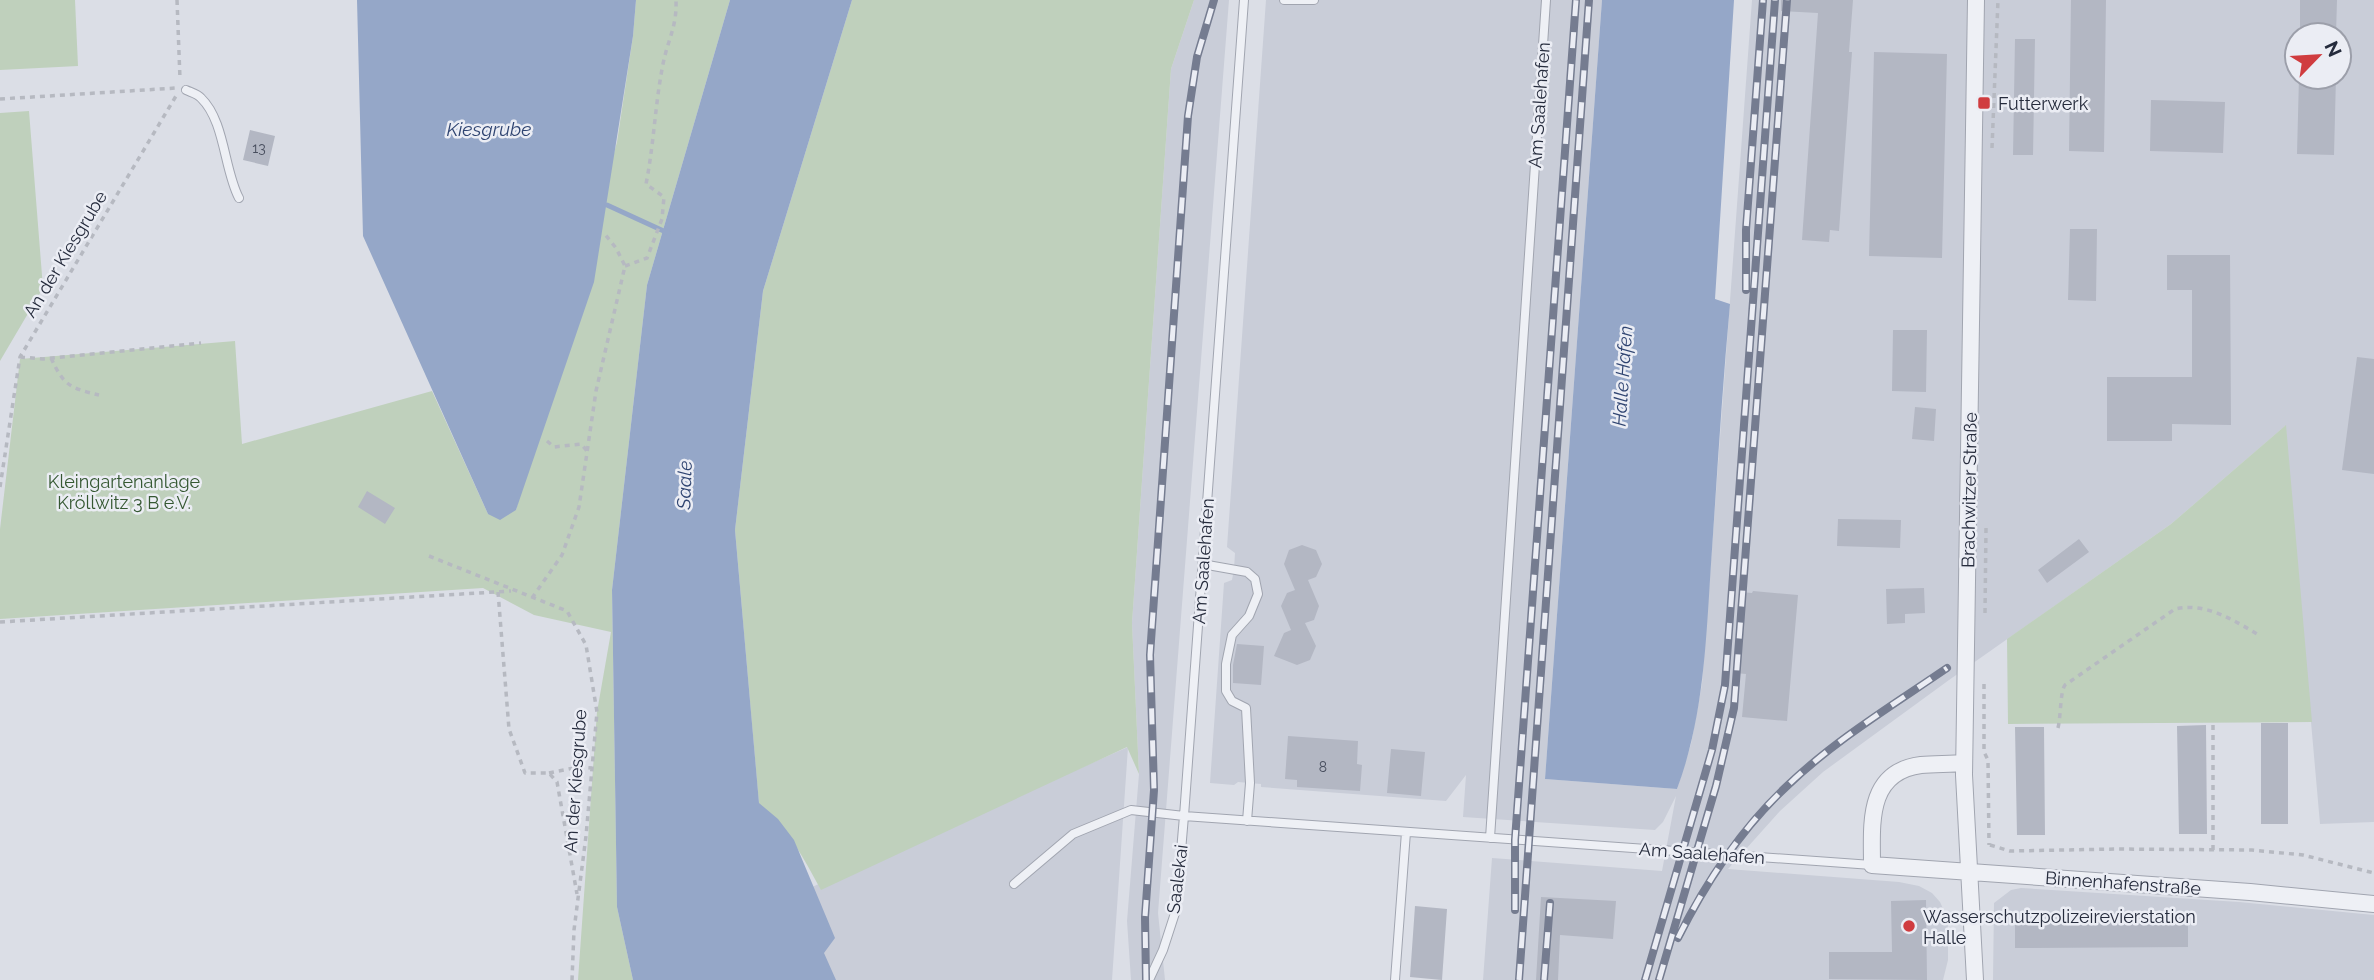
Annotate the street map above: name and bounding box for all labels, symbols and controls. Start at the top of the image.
north arrow [2283,21,2353,91]
text: N [2320,38,2346,60]
street label: Am Saalehafen [1524,41,1554,169]
place label: Futterwerk [1998,93,2089,114]
marker: Futterwerk [1976,95,1992,111]
water label: Kiesgrube [447,118,531,140]
house number: 13 [252,140,266,156]
street label: An der Kiesgrube [19,186,111,321]
water label: Halle Hafen [1608,325,1636,427]
street label: Brachwitzer Straße [1957,411,1981,568]
water label: Saale [672,460,696,511]
park label: Kleingartenanlage Kröllwitz 3 B e.V. [48,471,201,513]
street label: Am Saalehafen [1188,497,1218,625]
street label: An der Kiesgrube [560,708,591,854]
house number: 8 [1319,759,1327,775]
street label: Am Saalehafen [1638,838,1766,868]
street label: Saalekai [1162,843,1192,915]
street label: Binnenhafenstraße [2044,867,2202,899]
place label: Wasserschutzpolizeirevierstation Halle [1923,906,2196,948]
marker: Wasserschutzpolizeirevierstation Halle [1901,918,1917,934]

